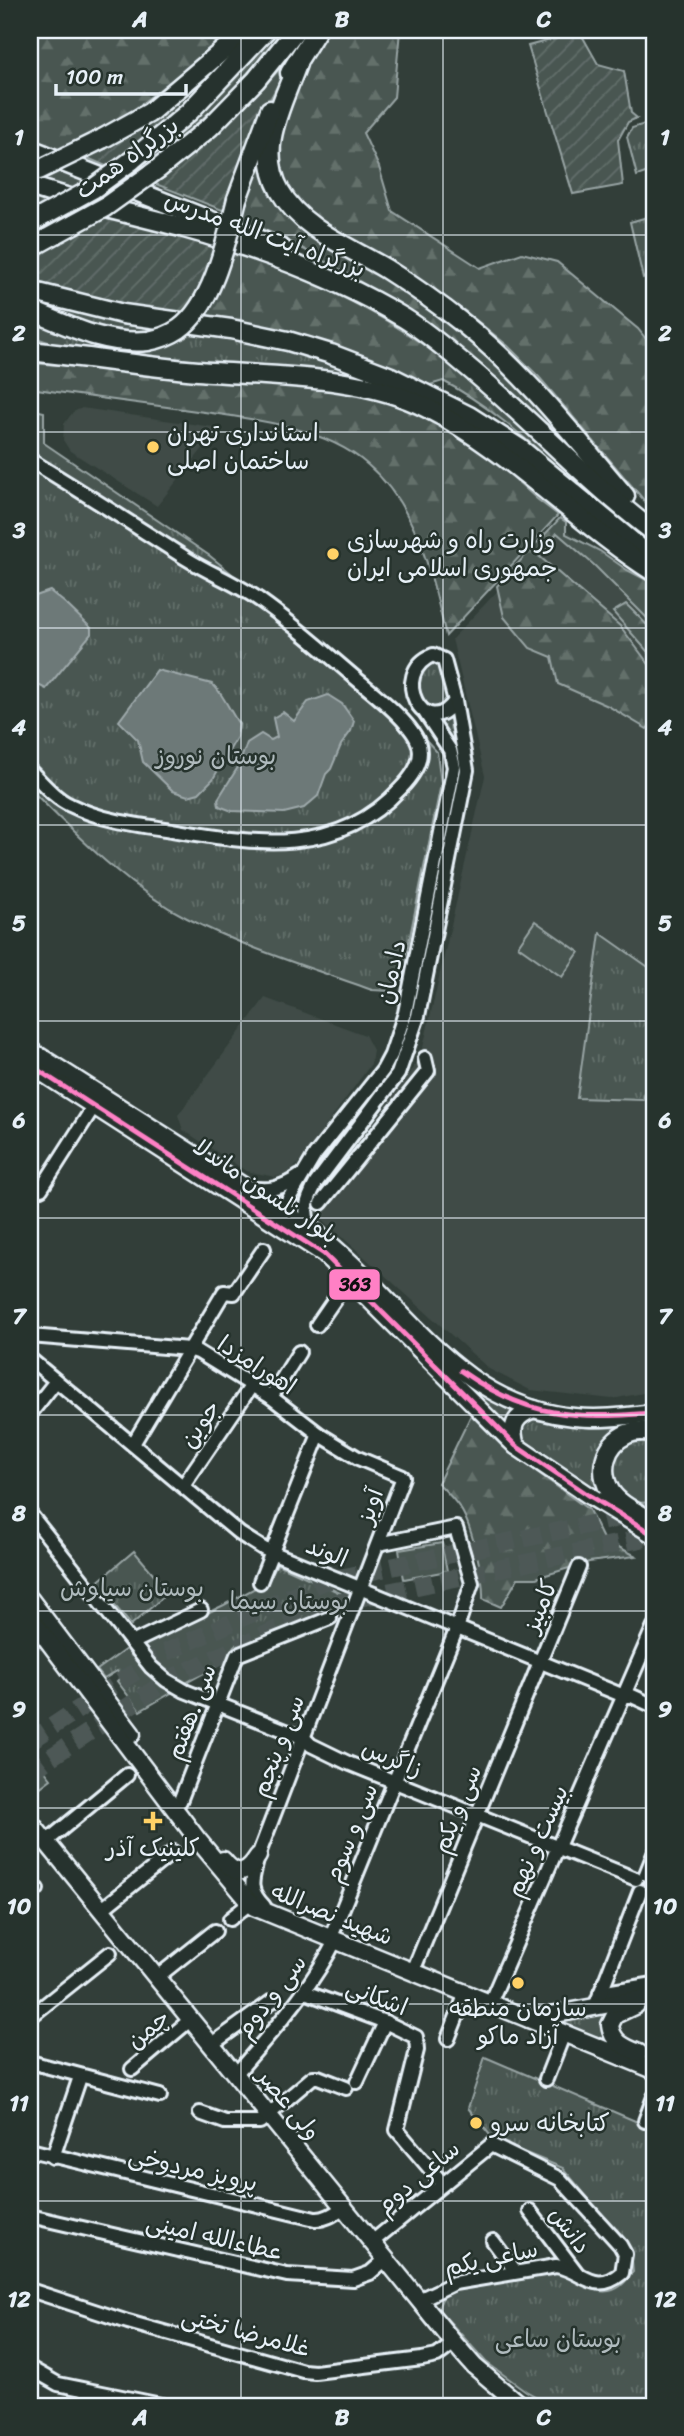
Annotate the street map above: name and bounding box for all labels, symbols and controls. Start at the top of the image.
text: A [131,0,148,40]
text: B [335,0,350,40]
text: C [536,0,552,40]
scale bar [56,52,186,96]
text: 100 m [66,58,123,96]
street label: بزرگراه همت [66,105,188,211]
text: 1 [14,117,24,158]
text: 1 [660,117,670,158]
street label: بزرگراه آیت الله مدرس [158,178,372,290]
text: 2 [11,313,26,354]
text: 2 [657,313,672,354]
place label: استانداری تهران ساختمان اصلی [167,412,319,482]
marker: استانداری تهران ساختمان اصلی [145,439,161,455]
text: 3 [12,510,26,551]
text: 3 [658,510,672,551]
place label: وزارت راه و شهرسازی جمهوری اسلامی ایران [347,519,557,589]
marker: وزارت راه و شهرسازی جمهوری اسلامی ایران [325,546,341,562]
text: 4 [11,707,27,748]
text: 4 [657,707,673,748]
park label: بوستان نوروز [154,735,276,777]
text: 5 [12,903,26,944]
text: 5 [658,903,672,944]
street label: دادمان [364,936,418,1008]
text: 6 [11,1100,26,1141]
text: 6 [657,1100,672,1141]
street label: بلوار نلسون ماندلا [184,1126,348,1256]
line badge: 363 [328,1268,381,1301]
text: 363 [338,1268,371,1301]
text: 7 [12,1296,27,1337]
text: 7 [658,1296,673,1337]
street label: اهورامزدا [209,1323,305,1407]
street label: جوین [168,1391,232,1457]
street label: آویز [344,1481,396,1532]
text: 8 [11,1493,26,1534]
text: 8 [657,1493,672,1534]
street label: الوند [299,1525,355,1579]
park label: بوستان سیاوش [60,1567,204,1609]
street label: کامبیز [509,1573,570,1641]
park label: بوستان سیما [229,1580,349,1622]
street label: سی .هفتم [153,1658,229,1766]
street label: سی و پنجم [239,1688,317,1804]
text: 9 [12,1689,26,1730]
text: 9 [658,1689,672,1730]
street label: زاگرس [355,1727,429,1789]
street label: سی و یکم [420,1758,494,1860]
street label: سی و سوم [312,1777,390,1889]
street label: بیست و نهم [494,1778,580,1904]
marker: کلینیک آذر [143,1811,163,1831]
place label: کلینیک آذر [104,1827,200,1869]
street label: شهید نصرالله [264,1870,400,1958]
text: 10 [7,1886,32,1927]
text: 10 [653,1886,678,1927]
street label: سی و دوم [224,1945,318,2047]
street label: اشکانی [340,1966,414,2028]
marker: سازمان منطقه آزاد ماکو [510,1975,526,1991]
place label: سازمان منطقه آزاد ماکو [449,1987,587,2057]
street label: چمن [116,1998,180,2060]
street label: ولی عصر [245,2056,332,2150]
text: 11 [9,2083,29,2124]
text: 11 [655,2083,675,2124]
place label: کتابخانه سرو [489,2102,610,2144]
marker: کتابخانه سرو [468,2115,484,2131]
street label: ساعی دوم [366,2129,470,2225]
street label: پرویز مردوخی [124,2134,262,2204]
street label: دانش [538,2197,602,2263]
street label: عطاءالله امینی [142,2201,288,2273]
street label: ساعی یکم [440,2228,542,2288]
text: 12 [7,2279,31,2320]
text: 12 [653,2279,677,2320]
street label: غلامرضا تختی [177,2295,315,2369]
park label: بوستان ساعی [495,2318,621,2360]
text: A [131,2397,148,2436]
text: B [335,2397,350,2436]
text: C [536,2397,552,2436]

